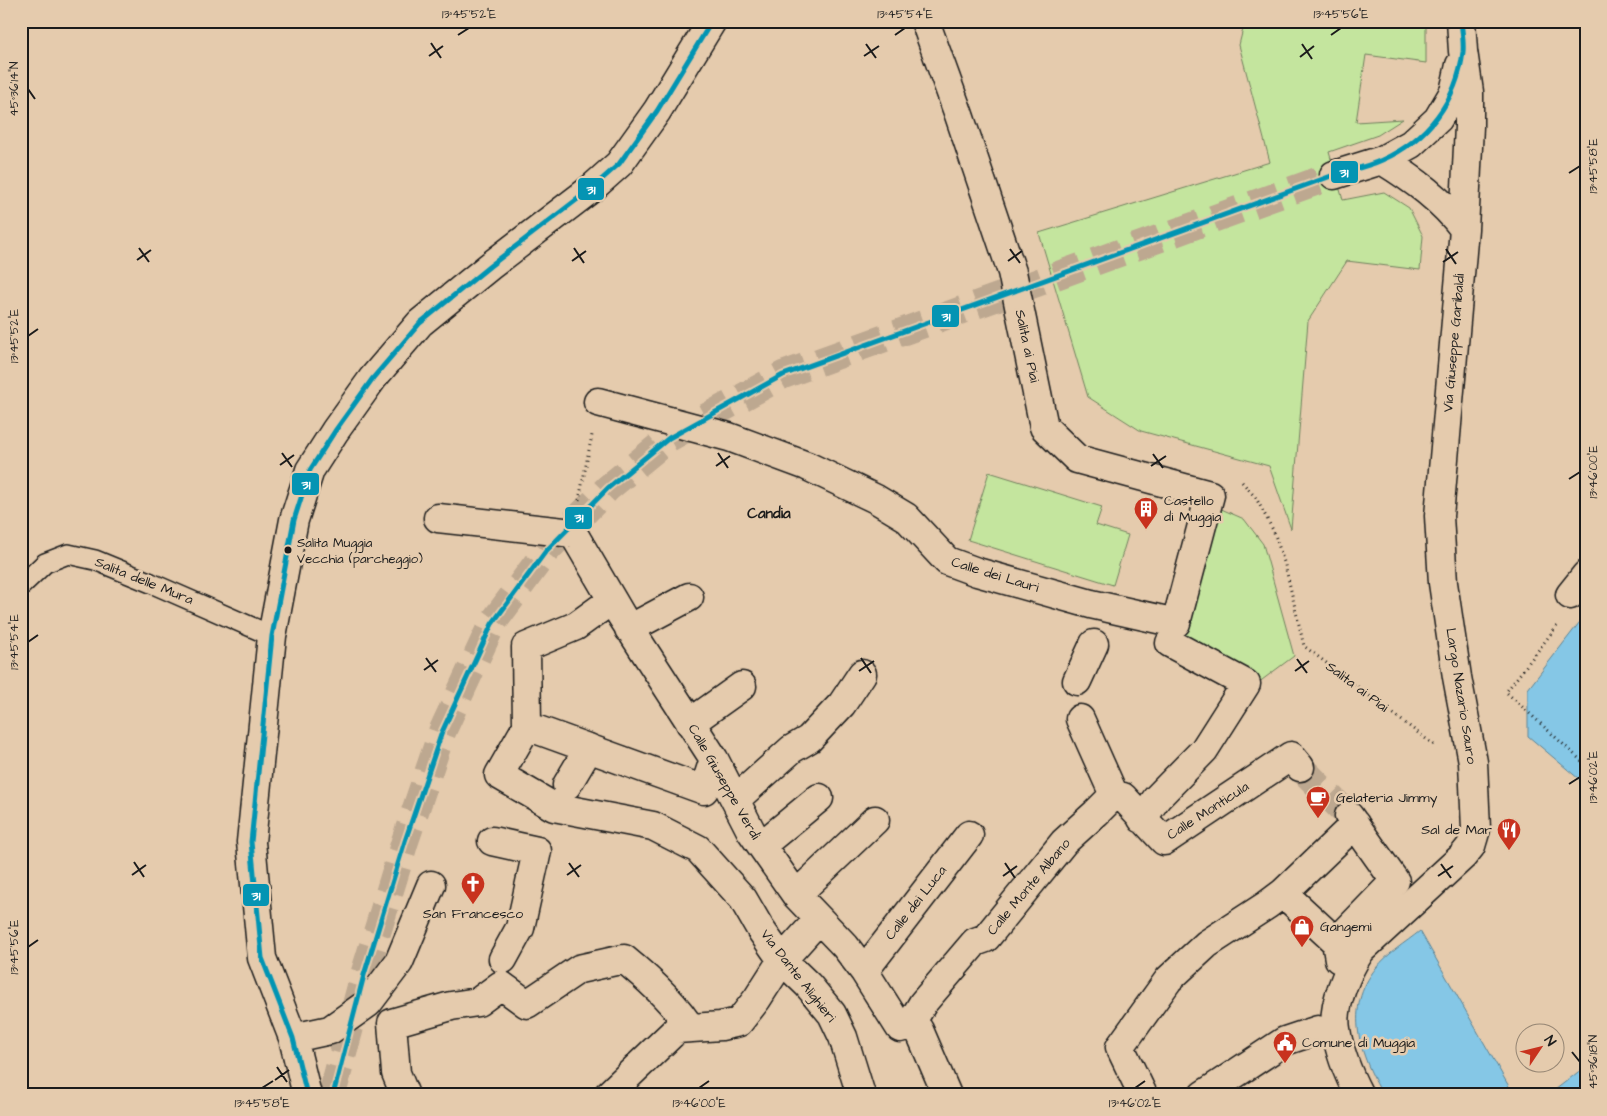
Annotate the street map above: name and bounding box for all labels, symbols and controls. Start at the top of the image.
text: 13°45'52"E [442,6,496,23]
text: 13°45'54"E [877,6,933,23]
text: 13°45'56"E [1314,6,1368,23]
text: 45°36'14"N [6,61,23,116]
text: 13°45'58"E [1585,138,1602,194]
line badge: 31 [1330,160,1359,184]
text: 31 [1339,163,1349,183]
line badge: 31 [577,177,605,201]
text: 31 [586,180,596,200]
street label: Via Giuseppe Garibaldi [1438,273,1470,413]
line badge: 31 [931,304,960,328]
text: 31 [941,307,951,327]
street label: Salita ai Piai [1010,308,1044,384]
text: 13°45'52"E [6,309,23,363]
text: 13°46'00"E [1585,446,1602,499]
line badge: 31 [291,472,320,496]
text: 31 [301,475,311,495]
place label: Castello di Muggia [1164,491,1221,527]
building icon: Castello di Muggia [1133,496,1159,530]
district label: Candia [747,503,791,524]
line badge: 31 [564,506,593,530]
text: 31 [574,508,584,528]
place label: Salita Muggia Vecchia (parcheggio) [297,534,423,569]
marker: Salita Muggia Vecchia (parcheggio) [283,545,293,555]
street label: Salita delle Mura [92,552,196,610]
street label: Calle dei Lauri [949,552,1041,598]
text: 13°45'54"E [6,614,23,670]
street label: Largo Nazario Sauro [1440,627,1482,766]
street label: Salita ai Piai [1321,657,1393,717]
street label: Calle Giuseppe Verdi [683,721,765,843]
text: 13°46'02"E [1585,751,1602,803]
street label: Calle Monticula [1163,777,1253,845]
cafe icon: Gelateria Jimmy [1305,785,1331,819]
place label: Gelateria Jimmy [1336,788,1438,808]
restaurant icon: Sal de Mar [1496,817,1522,851]
place label: Sal de Mar [1421,820,1492,840]
street label: Calle Monte Albano [982,834,1076,940]
street label: Calle dei Luca [880,861,952,945]
church icon: San Francesco [460,871,486,905]
line badge: 31 [242,883,270,907]
text: 31 [251,886,261,906]
place label: San Francesco [423,904,523,924]
shop icon: Gangemi [1289,914,1315,948]
place label: Gangemi [1320,917,1372,937]
text: 13°45'56"E [6,920,23,974]
street label: Via Dante Alighieri [755,925,841,1027]
north arrow [1514,1024,1564,1074]
public building icon: Comune di Muggia [1272,1030,1298,1064]
text: N [1539,1032,1561,1051]
place label: Comune di Muggia [1302,1033,1415,1053]
text: 45°36'18"N [1585,1034,1602,1089]
text: 13°45'58"E [234,1095,290,1112]
text: 13°46'00"E [673,1095,726,1112]
text: 13°46'02"E [1109,1095,1161,1112]

